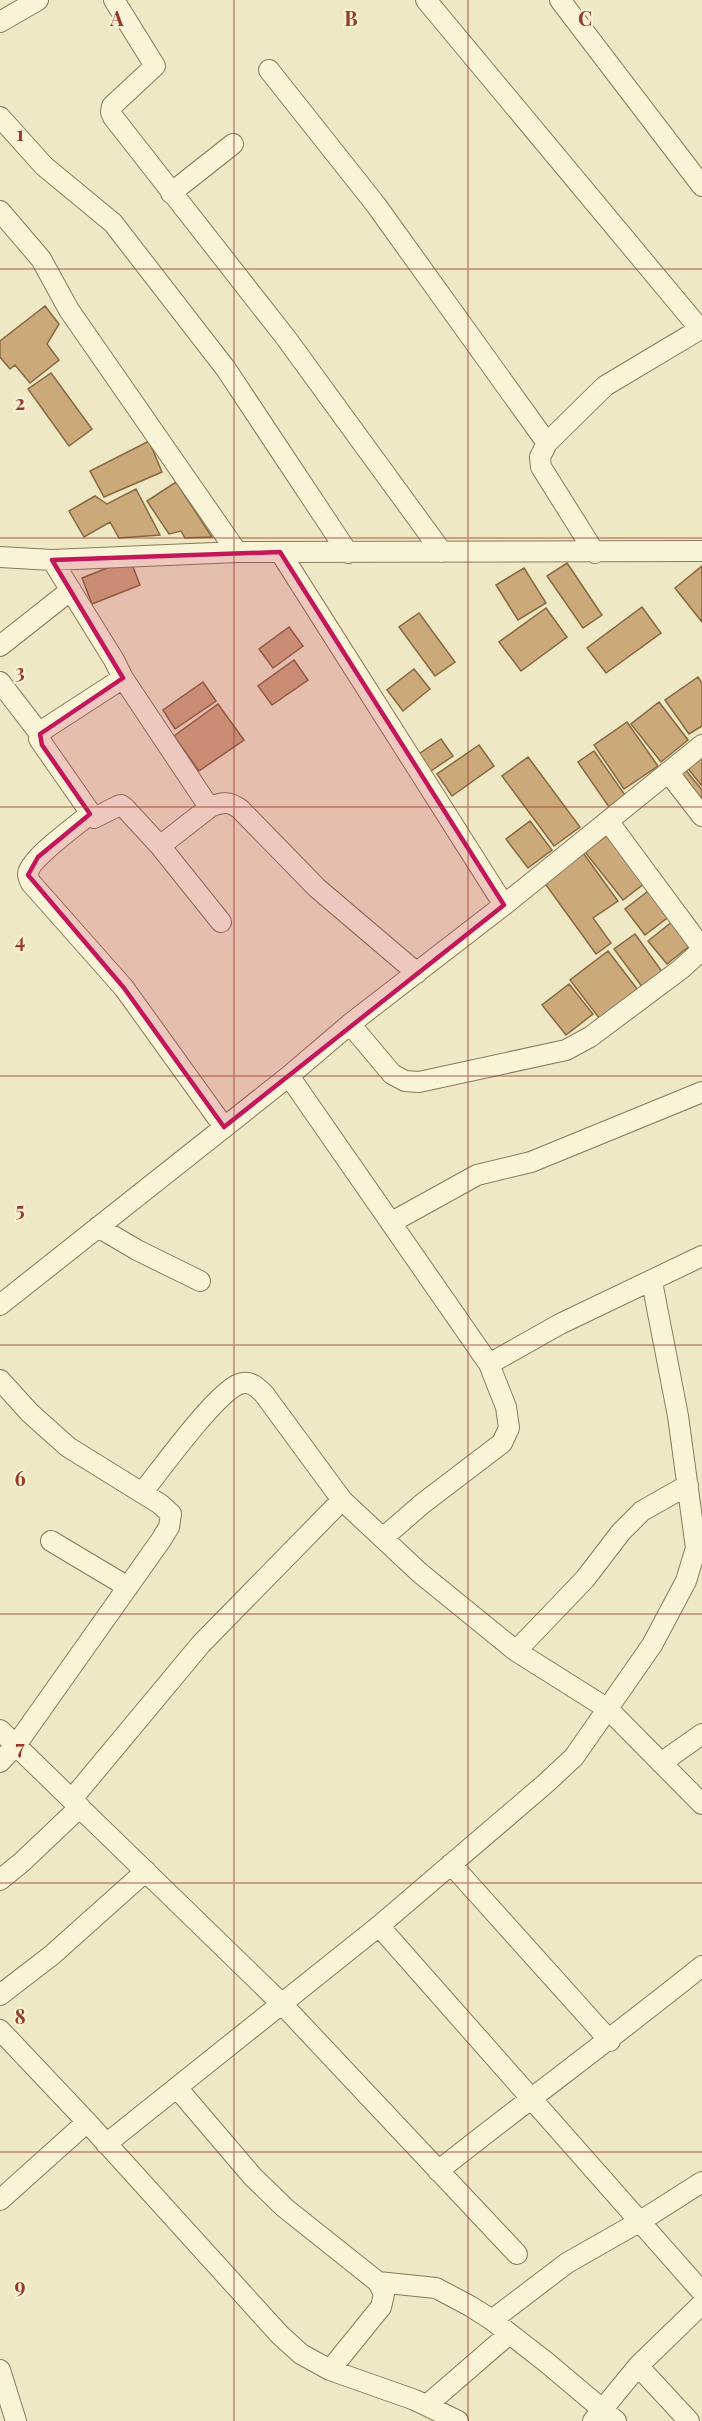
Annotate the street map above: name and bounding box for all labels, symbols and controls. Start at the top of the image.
text: A [109,4,124,31]
text: B [344,4,358,31]
text: C [578,4,592,31]
text: 1 [16,119,24,146]
text: 2 [15,388,25,415]
text: 3 [15,657,25,684]
text: 4 [15,926,25,953]
text: 5 [15,1195,25,1222]
text: 6 [14,1464,26,1491]
text: 7 [15,1733,25,1760]
text: 8 [14,2002,26,2029]
text: 9 [14,2271,26,2298]

